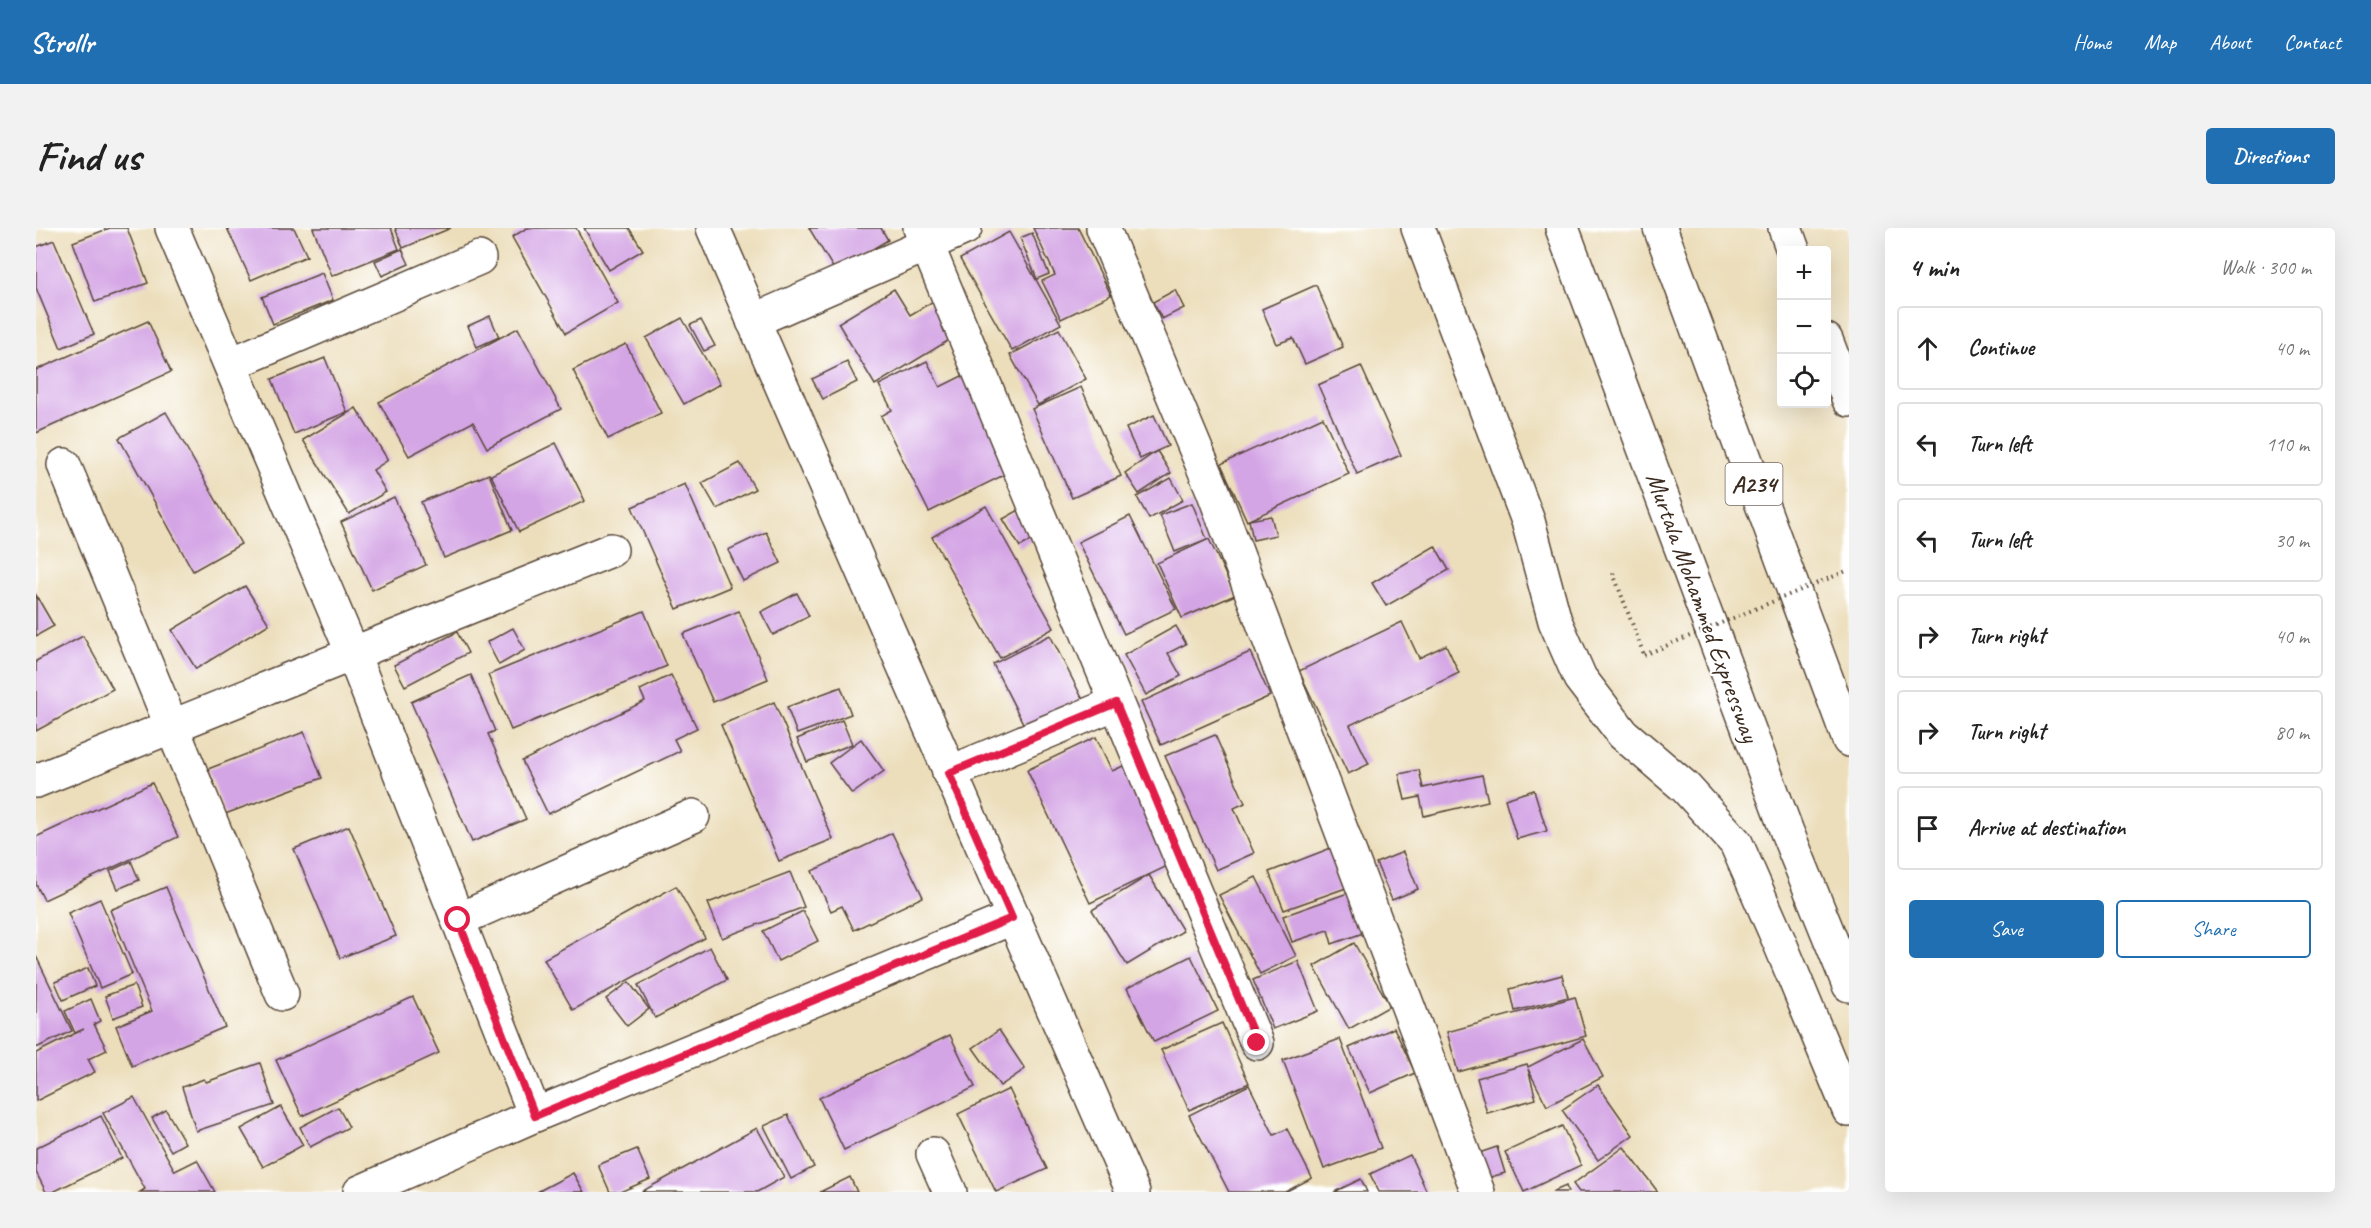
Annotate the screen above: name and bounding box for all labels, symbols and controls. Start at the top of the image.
text: Strollr [30,25,94,60]
text: Home [2073,29,2111,55]
text: Map [2144,29,2176,55]
text: About [2209,29,2251,55]
text: Contact [2284,29,2341,55]
button: Directions [2206,128,2335,184]
text: Find us [36,130,141,183]
map controls [1777,246,1831,408]
button: + [1777,246,1831,300]
text: 4 min [1909,251,1959,284]
text: Walk · 300 m [2221,255,2311,280]
button: − [1777,300,1831,354]
icon: ahead [1911,332,1944,365]
text: Continue [1968,334,2034,362]
text: 40 m [2275,336,2309,361]
button: locate [1777,354,1831,408]
icon: left [1911,428,1944,461]
text: Turn left [1968,430,2032,458]
text: 110 m [2266,432,2309,457]
road number: A234 [1726,463,1782,505]
street label: Murtala Mohammed Expressway [1638,468,1767,748]
icon: left [1911,524,1944,557]
text: Turn left [1968,526,2032,554]
text: 30 m [2275,528,2309,553]
icon: right [1911,620,1944,653]
text: Turn right [1968,622,2045,650]
text: 40 m [2275,624,2309,649]
icon: right [1911,716,1944,749]
text: Turn right [1968,718,2045,746]
text: 80 m [2275,720,2309,745]
icon: arrive [1911,812,1944,845]
text: Arrive at destination [1968,814,2125,842]
button: Save [1909,900,2104,958]
button: Share [2116,900,2311,958]
route start [444,906,470,932]
route end [1243,1029,1269,1055]

